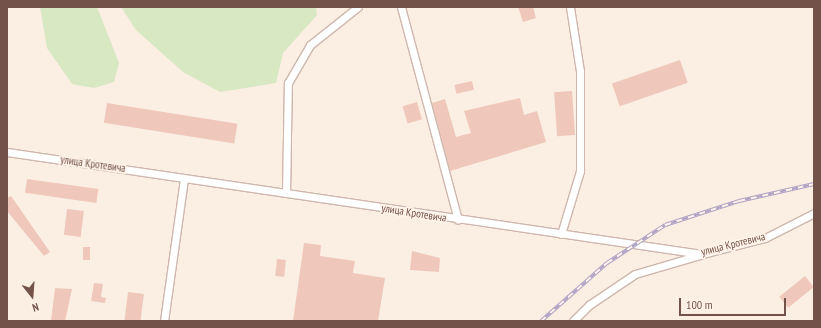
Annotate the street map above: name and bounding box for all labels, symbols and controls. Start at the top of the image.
street label: улица Кротевича [60,153,126,175]
street label: улица Кротевича [381,201,447,225]
street label: улица Кротевича [700,230,766,258]
north arrow [12,276,52,316]
scale bar [681,290,788,316]
text: 100 m [686,297,713,312]
text: N [31,300,40,315]

